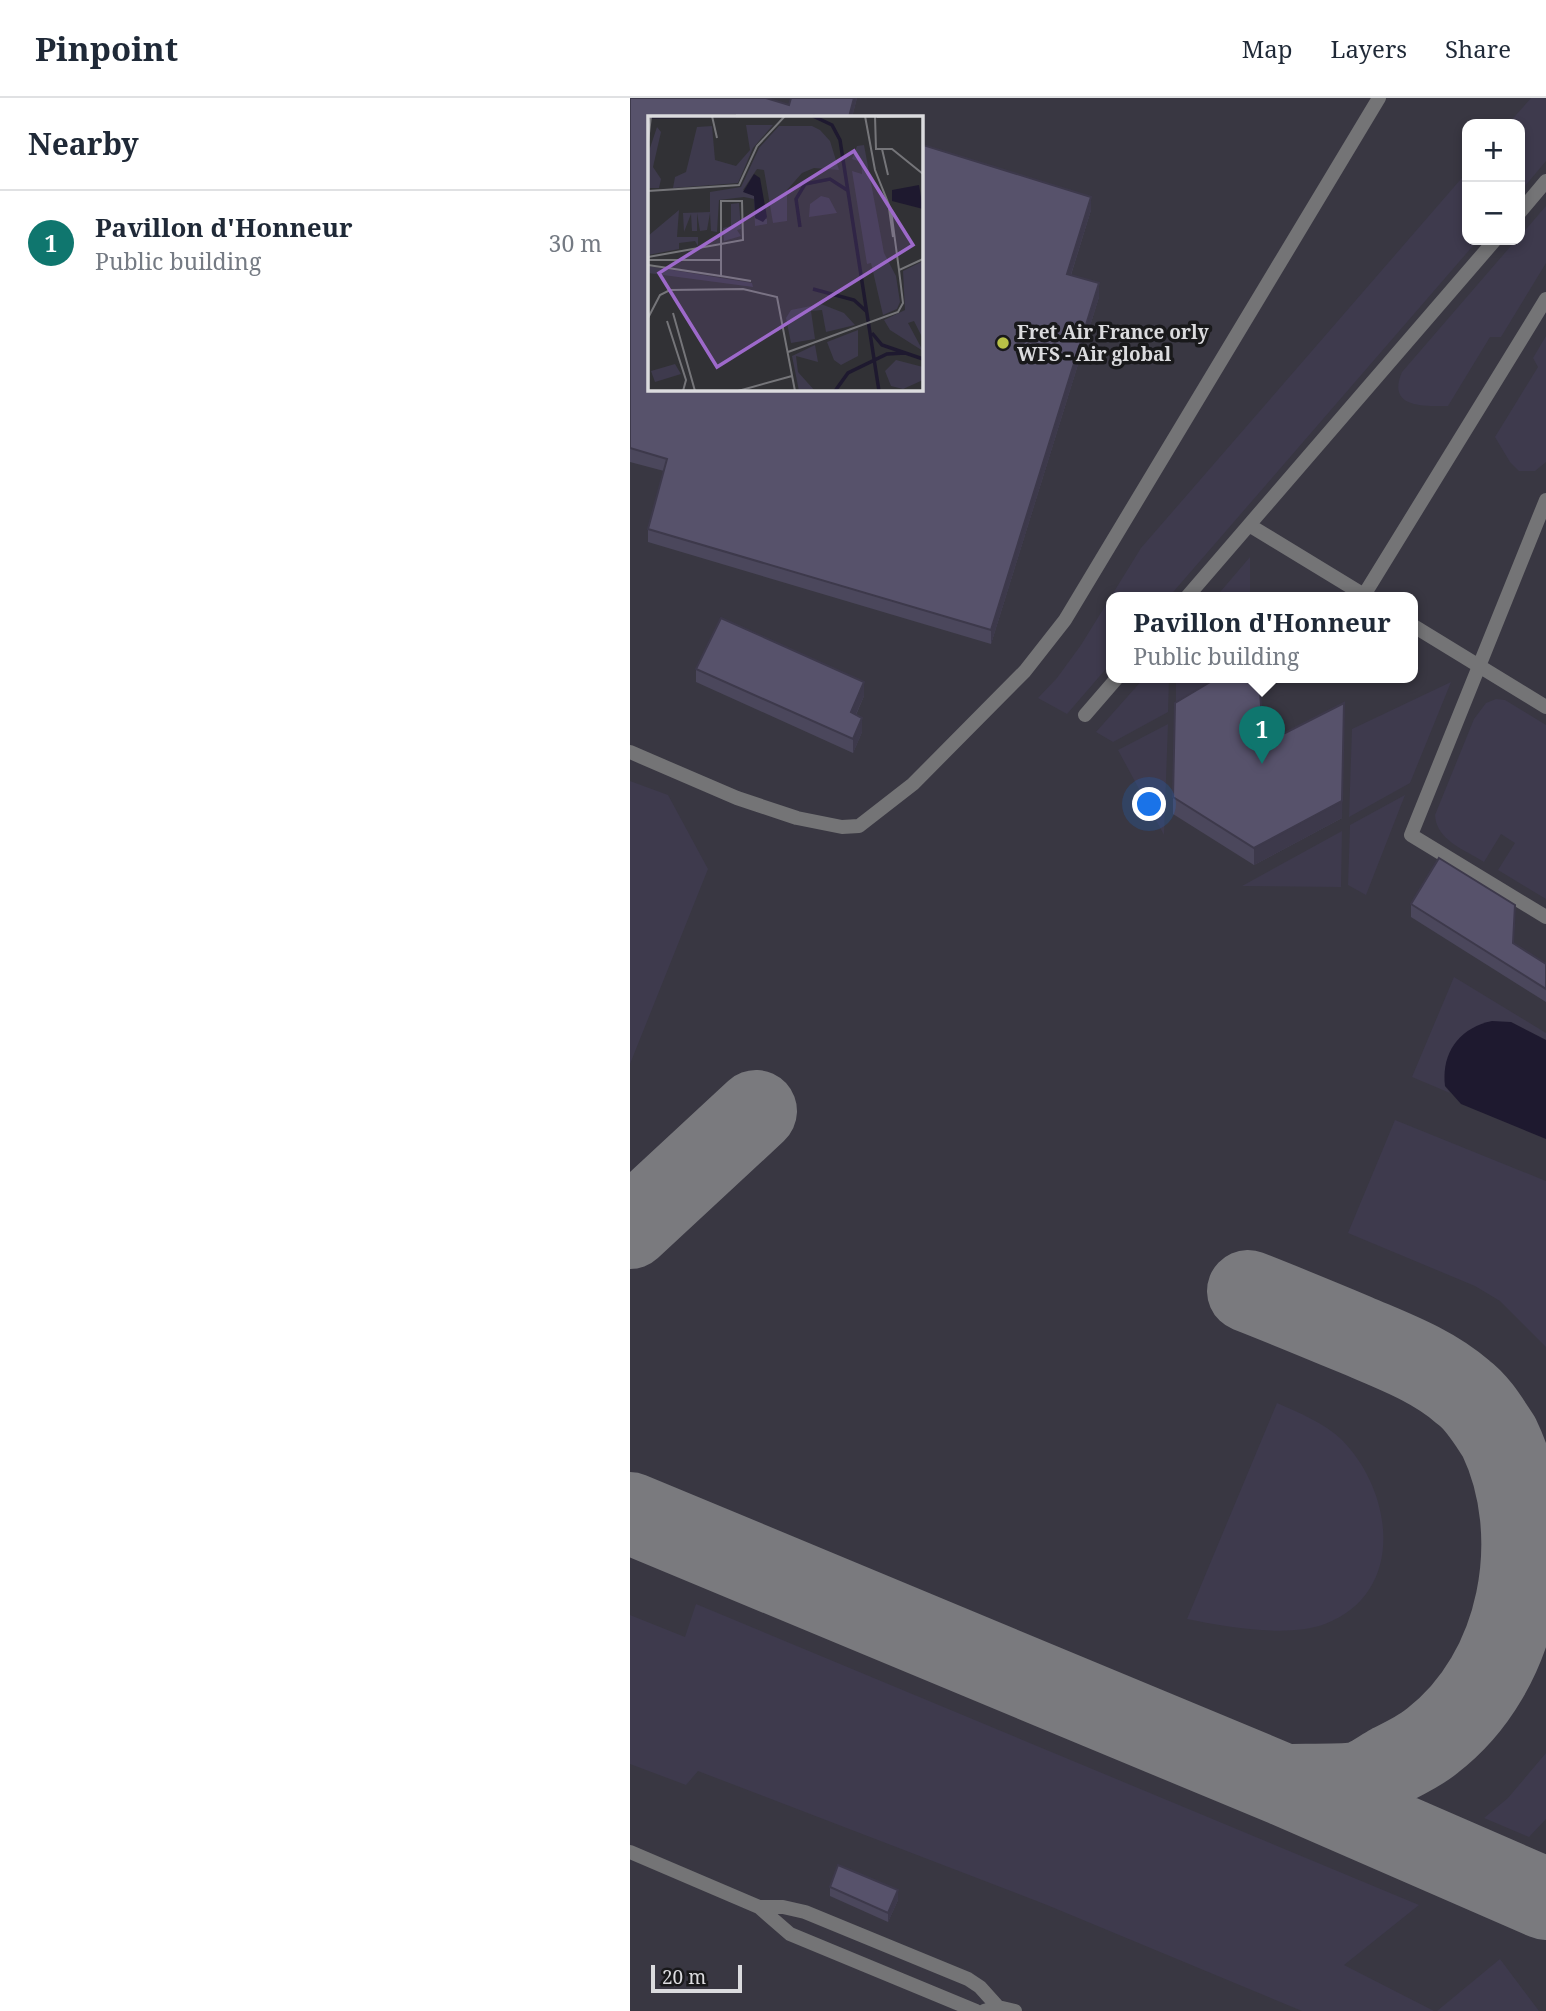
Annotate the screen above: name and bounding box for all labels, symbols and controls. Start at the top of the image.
text: Pinpoint [35,26,178,71]
text: Map [1242,32,1293,65]
text: Layers [1331,32,1407,65]
text: Share [1445,32,1511,65]
inset map [648,116,922,390]
map controls [1462,119,1525,245]
button: + [1462,119,1525,182]
text: Nearby [28,123,139,164]
button: − [1462,182,1525,245]
text: Pavillon d'Honneur [95,209,353,245]
text: 1 [45,227,58,259]
text: 30 m [549,227,602,259]
text: Public building [95,245,261,277]
place label: Fret Air France orly WFS - Air global [1017,319,1209,367]
marker: Fret Air France orly WFS - Air global [995,335,1011,351]
popup [1106,592,1418,683]
text: Pavillon d'Honneur [1133,604,1391,640]
text: Public building [1133,640,1300,672]
pin: 1 [1239,706,1285,764]
your location [1132,787,1166,821]
scale bar [651,1962,742,1994]
text: 20 m [662,1964,706,1990]

